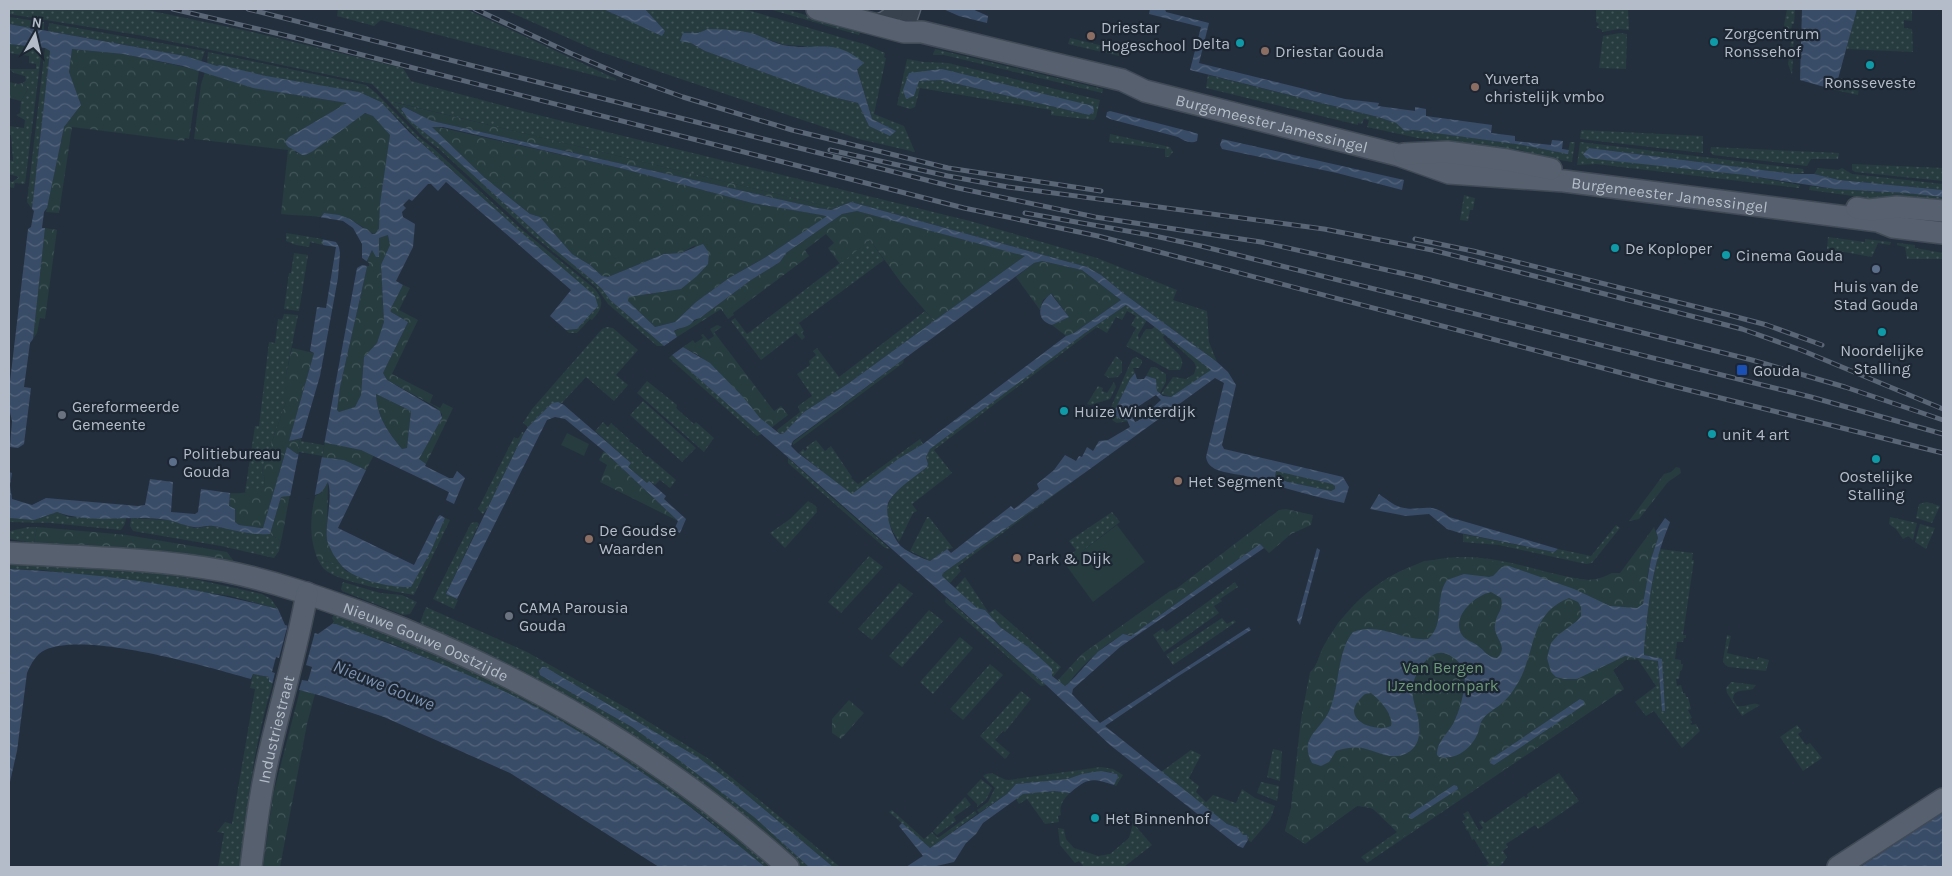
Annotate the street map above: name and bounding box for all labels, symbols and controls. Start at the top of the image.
north arrow [10,10,60,60]
text: N [31,14,43,32]
place label: Driestar Hogeschool [1101,18,1186,55]
place label: Zorgcentrum Ronssehof [1724,24,1819,61]
marker: Driestar Hogeschool [1085,30,1097,42]
place label: Delta [1192,34,1230,53]
marker: Zorgcentrum Ronssehof [1708,36,1720,48]
marker: Delta [1234,37,1246,49]
place label: Driestar Gouda [1275,42,1384,61]
marker: Driestar Gouda [1259,45,1271,57]
marker: Ronsseveste [1864,59,1876,71]
place label: Yuverta christelijk vmbo [1485,69,1604,106]
place label: Ronsseveste [1824,73,1916,92]
marker: Yuverta christelijk vmbo [1469,81,1481,93]
street label: Burgemeester Jamessingel [1174,90,1370,157]
street label: Burgemeester Jamessingel [1570,173,1769,217]
place label: De Koploper [1625,239,1712,258]
marker: De Koploper [1609,242,1621,254]
place label: Cinema Gouda [1736,246,1843,265]
marker: Cinema Gouda [1720,249,1732,261]
marker: Huis van de Stad Gouda [1870,263,1882,275]
place label: Huis van de Stad Gouda [1833,277,1919,314]
marker: Noordelijke Stalling [1876,326,1888,338]
place label: Noordelijke Stalling [1840,341,1924,378]
place label: Gouda [1753,361,1800,380]
marker: Gouda [1735,363,1749,377]
place label: Gereformeerde Gemeente [72,397,179,434]
place label: Huize Winterdijk [1074,402,1196,421]
marker: Huize Winterdijk [1058,405,1070,417]
marker: Gereformeerde Gemeente [56,409,68,421]
place label: unit 4 art [1722,425,1789,444]
marker: unit 4 art [1706,428,1718,440]
place label: Politiebureau Gouda [183,444,281,481]
marker: Oostelijke Stalling [1870,453,1882,465]
marker: Politiebureau Gouda [167,456,179,468]
place label: Oostelijke Stalling [1839,467,1913,504]
place label: Het Segment [1188,472,1283,491]
marker: Het Segment [1172,475,1184,487]
place label: De Goudse Waarden [599,521,676,558]
marker: De Goudse Waarden [583,533,595,545]
place label: Park & Dijk [1027,549,1111,568]
marker: Park & Dijk [1011,552,1023,564]
street label: Nieuwe Gouwe Oostzijde [339,598,511,686]
place label: CAMA Parousia Gouda [519,598,628,635]
marker: CAMA Parousia Gouda [503,610,515,622]
water label: Nieuwe Gouwe [330,655,438,715]
park label: Van Bergen IJzendoornpark [1387,658,1499,695]
street label: Industriestraat [254,673,298,785]
place label: Het Binnenhof [1105,809,1210,828]
marker: Het Binnenhof [1089,812,1101,824]

